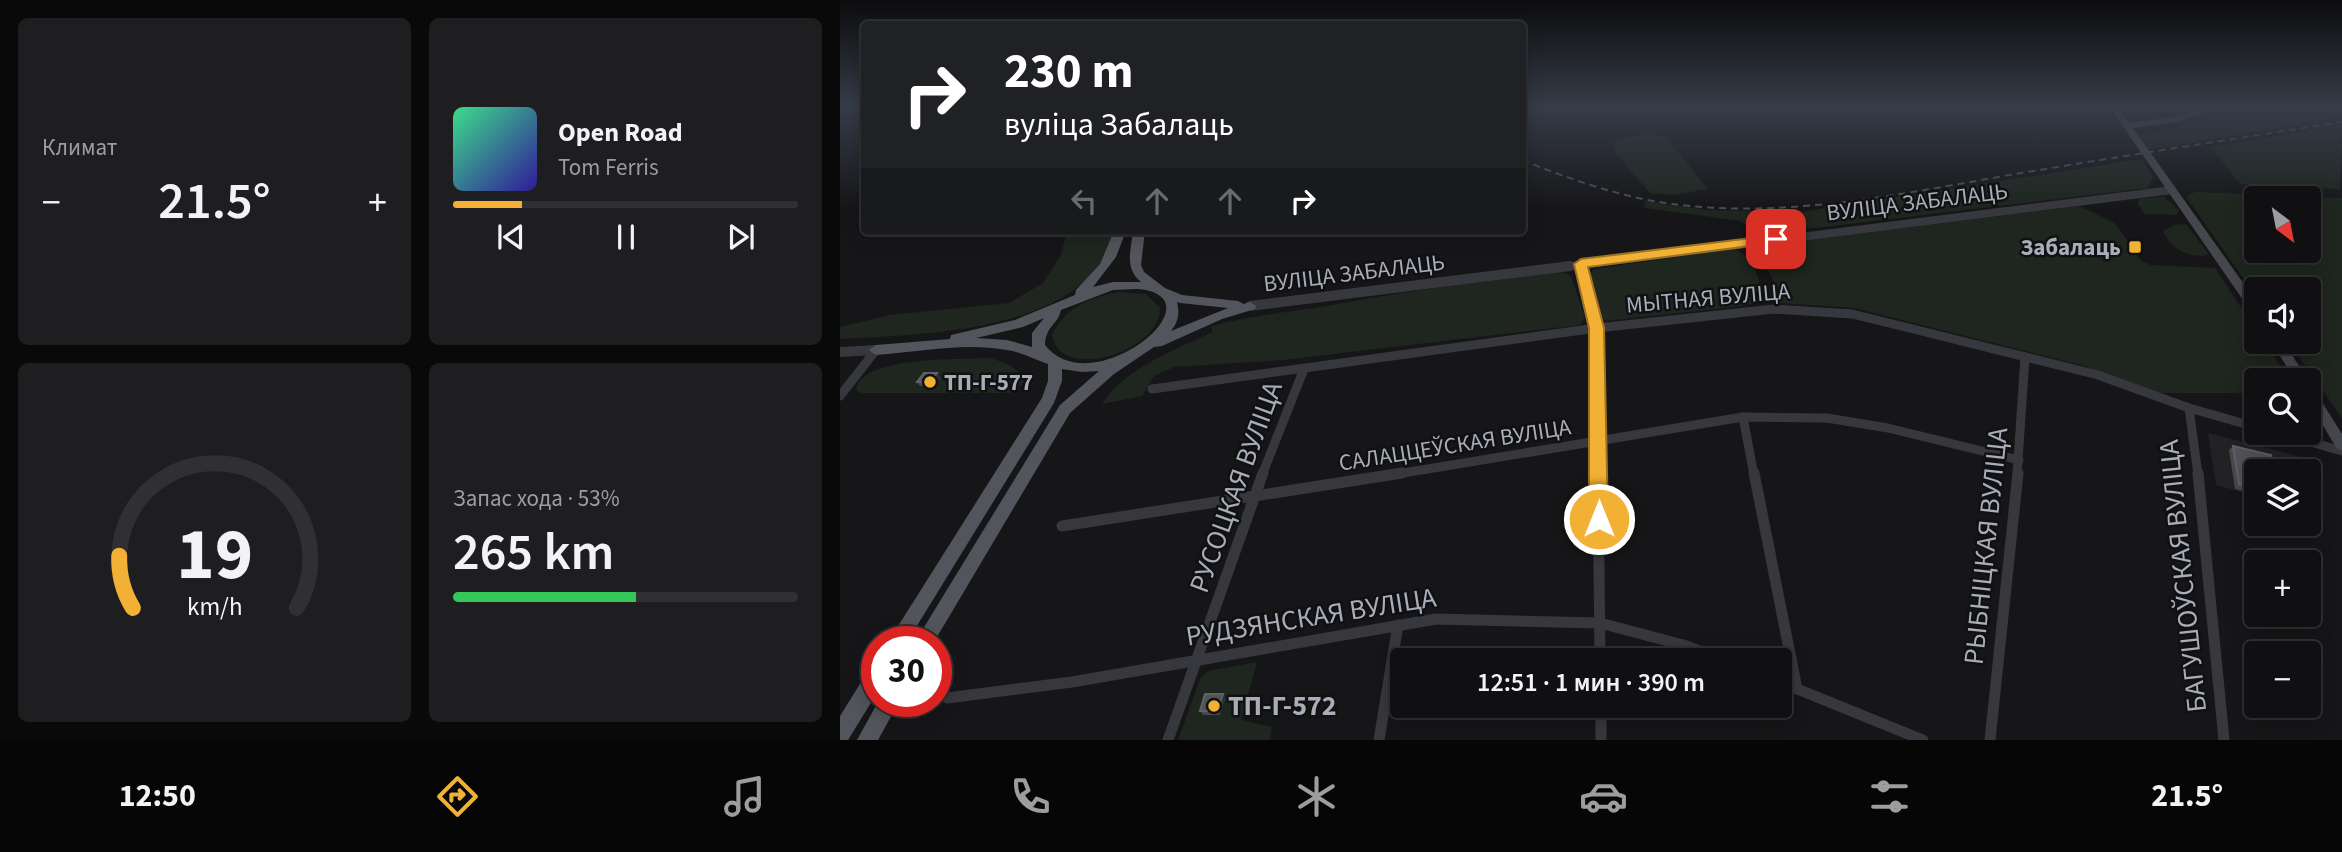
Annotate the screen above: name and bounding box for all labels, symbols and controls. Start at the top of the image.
text: 230 m [1004,37,1133,107]
icon: right [889,49,980,140]
text: вуліца Забалаць [1004,102,1234,148]
text: Open Road [558,114,683,151]
text: Климат [42,131,117,164]
text: Tom Ferris [558,151,659,184]
text: 21.5° [158,165,271,239]
street label: ВУЛІЦА ЗАБАЛАЦЬ [1824,175,2010,229]
text: − [42,176,61,230]
text: + [368,176,387,230]
icon: left [1065,182,1103,220]
icon: ahead [1138,182,1176,220]
icon: ahead [1211,182,1249,220]
icon: right [1284,182,1322,220]
north arrow [2244,186,2320,262]
map controls [2244,186,2321,718]
pin [1746,209,1806,269]
icon: previous [492,218,530,256]
icon: pause [607,218,645,256]
icon: next [722,218,760,256]
icon: arrive [1757,220,1795,258]
place label: Забалаць [2020,231,2121,264]
marker: Забалаць [2127,239,2143,255]
street label: ВУЛІЦА ЗАБАЛАЦЬ [1261,246,1447,300]
street label: МЫТНАЯ ВУЛІЦА [1625,274,1792,322]
button: sound [2244,277,2321,354]
place label: ТП-Г-577 [944,366,1033,399]
button: search [2244,368,2321,445]
marker: ТП-Г-577 [922,374,938,390]
street label: РУСОЦКАЯ ВУЛІЦА [1179,375,1293,598]
street label: САЛАЦЦЕЎСКАЯ ВУЛІЦА [1337,410,1574,480]
street label: РЫБНІЦКАЯ ВУЛІЦА [1954,425,2018,667]
street label: БАГУШОЎСКАЯ ВУЛІЦА [2149,437,2217,714]
button: layers [2244,459,2321,536]
text: Запас хода · 53% [453,482,620,515]
position arrow [1562,482,1636,556]
text: 19 [176,504,253,608]
text: 265 km [453,516,614,590]
button: + [2244,550,2321,627]
street label: РУДЗЯНСКАЯ ВУЛІЦА [1183,577,1440,657]
text: km/h [187,589,242,625]
speed limit sign: 30 [861,626,952,717]
button: − [2244,641,2321,718]
text: 12:51 · 1 мин · 390 m [1477,664,1705,701]
place label: ТП-Г-572 [1228,686,1337,726]
marker: ТП-Г-572 [1206,698,1222,714]
icon: directions [433,772,482,821]
icon: music [720,772,769,821]
icon: phone [1006,772,1055,821]
icon: climate [1292,772,1341,821]
icon: car [1579,772,1628,821]
icon: filters [1865,772,1914,821]
text: 12:50 [119,773,196,819]
text: 21.5° [2151,773,2223,819]

